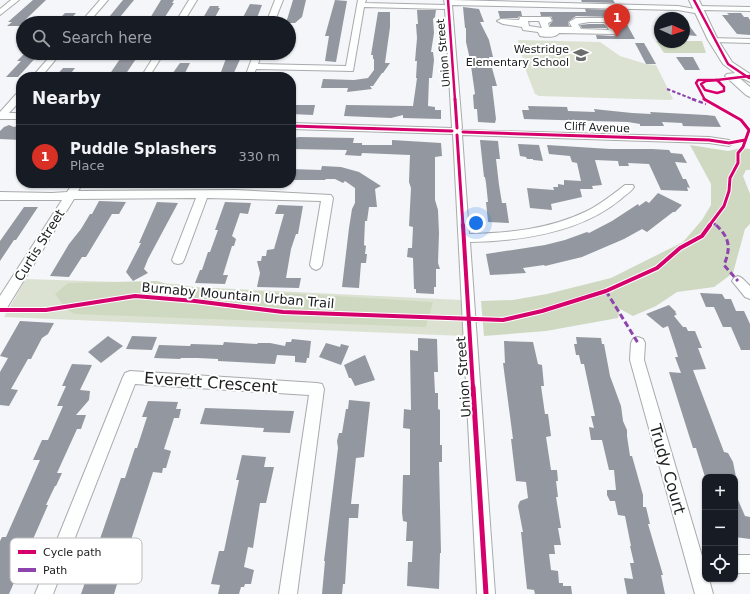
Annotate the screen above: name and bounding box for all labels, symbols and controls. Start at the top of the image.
pin: 1 [604,4,630,37]
north arrow [654,12,690,48]
search box [16,16,296,60]
street label: Union Street [434,17,453,88]
icon: search [30,27,52,49]
text: Search here [62,29,152,47]
place label: Westridge Elementary School [466,43,569,69]
school or university icon: Westridge Elementary School [572,46,590,64]
text: Nearby [32,88,101,108]
street label: Cliff Avenue [564,120,630,135]
text: Puddle Splashers [70,140,217,158]
text: 1 [40,149,50,164]
text: 330 m [238,149,280,164]
text: Place [70,158,105,173]
street label: Curtis Street [11,207,67,284]
your location [466,213,486,233]
street label: Burnaby Mountain Urban Trail [141,280,335,311]
street label: Union Street [453,336,474,418]
street label: Everett Crescent [144,368,278,397]
street label: Trudy Court [645,421,689,516]
map controls [702,474,738,582]
button: + [702,474,738,510]
button: − [702,510,738,546]
legend [10,538,142,584]
text: Cycle path [43,546,102,559]
button: locate [702,546,738,582]
text: Path [43,564,67,577]

